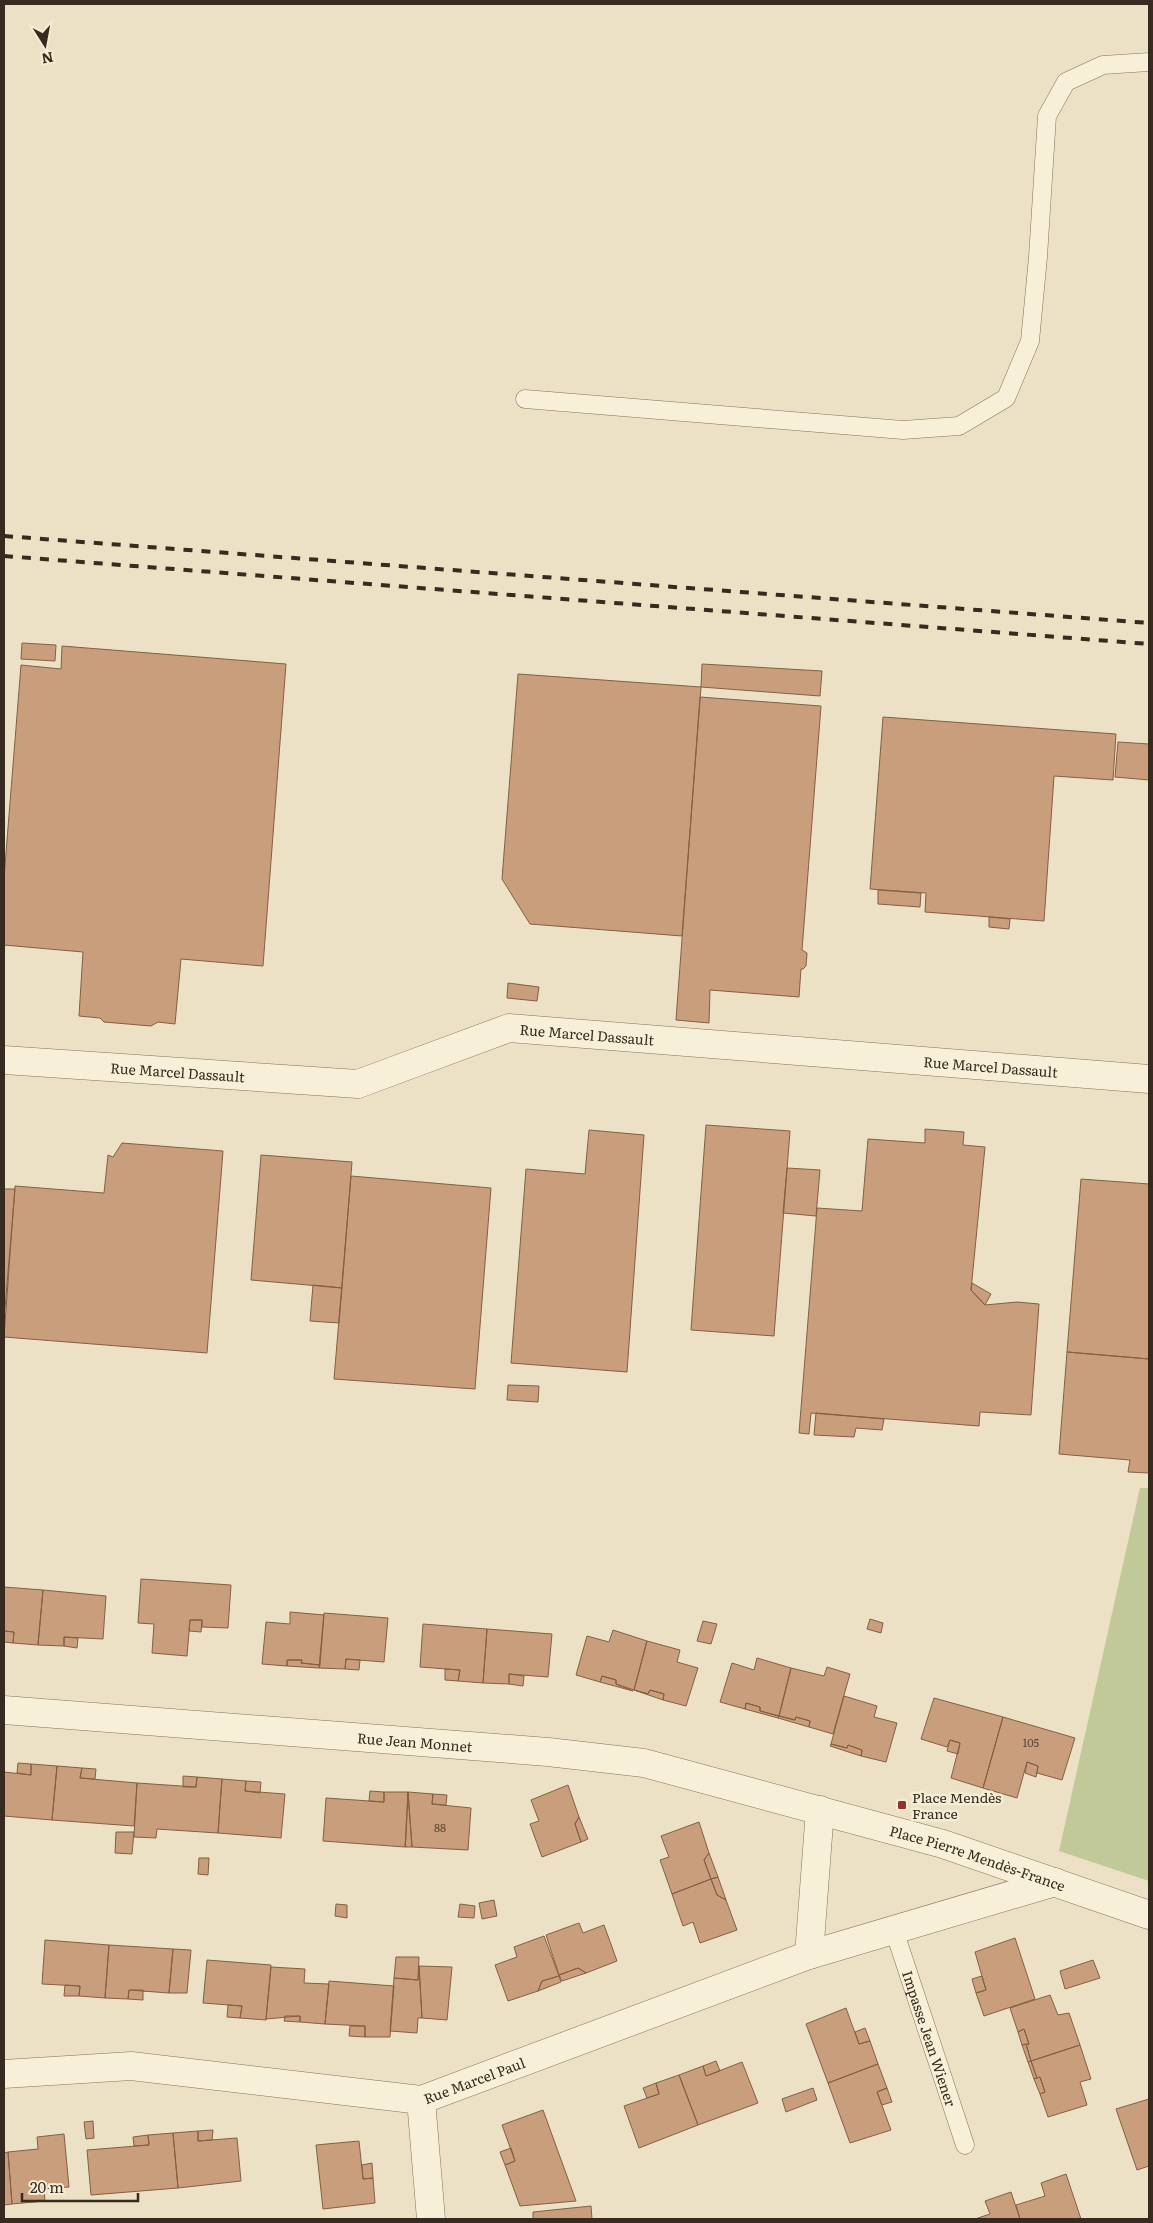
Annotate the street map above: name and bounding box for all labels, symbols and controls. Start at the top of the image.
north arrow [20,20,70,70]
text: N [40,48,55,70]
street label: Rue Marcel Dassault [519,1019,655,1050]
street label: Rue Marcel Dassault [923,1051,1059,1082]
street label: Rue Marcel Dassault [110,1057,246,1086]
street label: Rue Jean Monnet [356,1727,473,1756]
house number: 105 [1023,1734,1040,1750]
place label: Place Mendès France [912,1787,1001,1823]
marker: Place Mendès France [896,1799,908,1811]
house number: 88 [434,1819,446,1835]
street label: Place Pierre Mendès-France [887,1820,1068,1895]
street label: Impasse Jean Wiener [898,1968,962,2109]
street label: Rue Marcel Paul [421,2052,528,2108]
scale bar [22,2170,139,2202]
text: 20 m [30,2175,64,2198]

